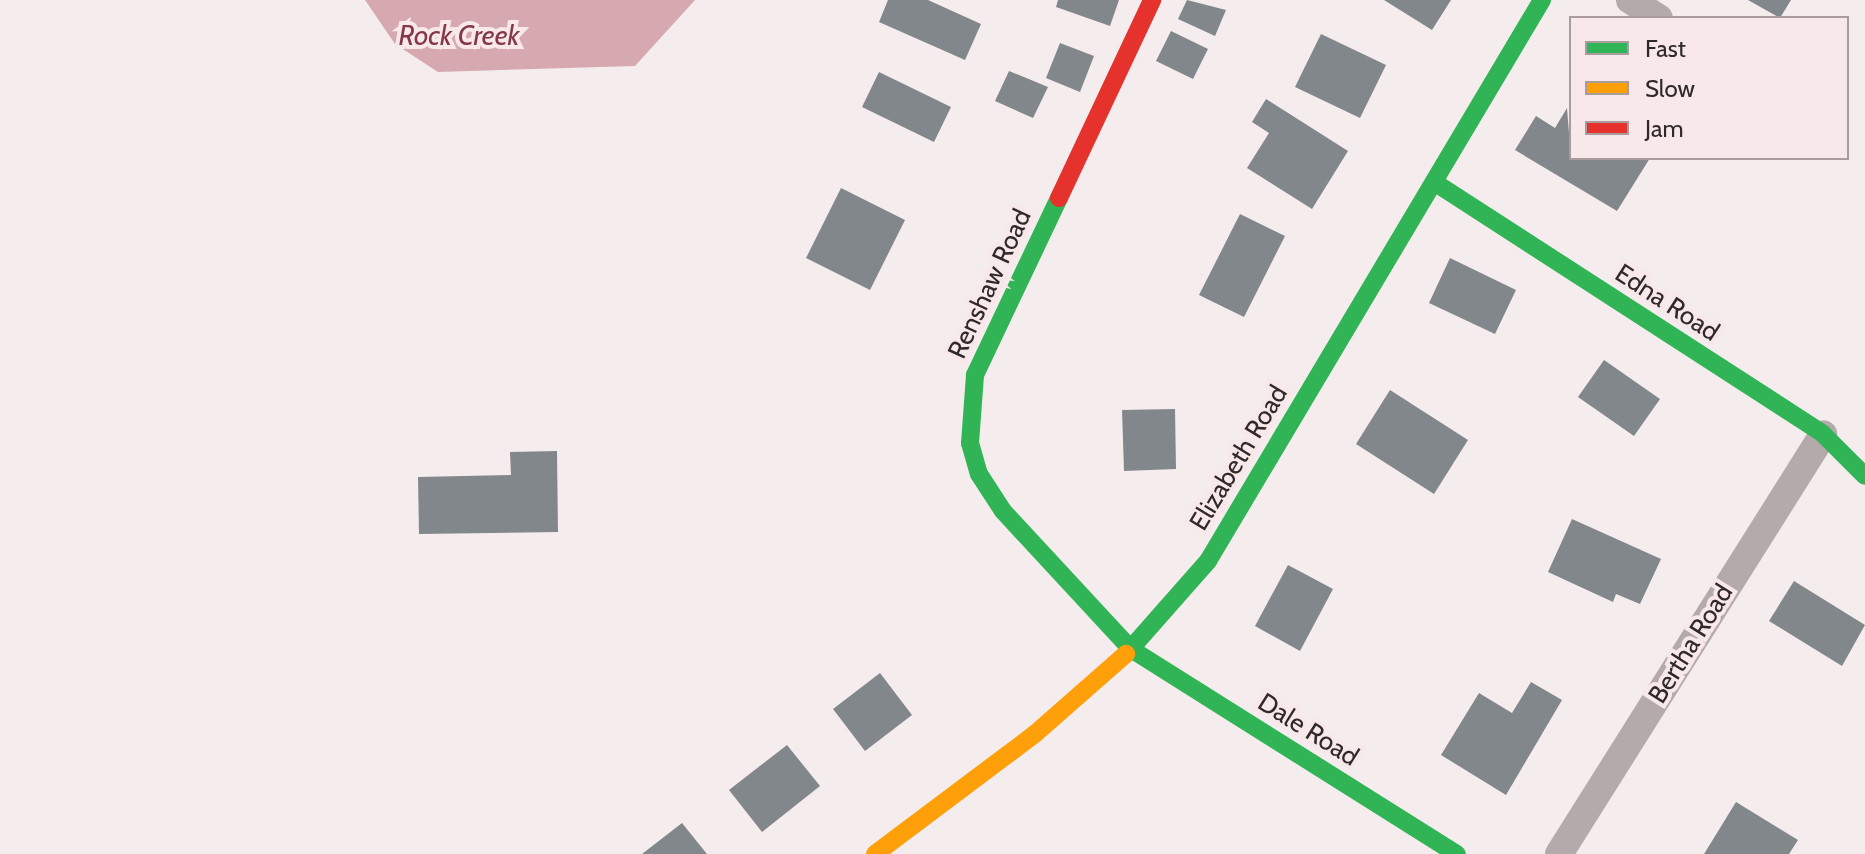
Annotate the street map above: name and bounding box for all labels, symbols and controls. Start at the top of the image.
legend [1569,16,1849,160]
water label: Rock Creek [399,18,519,52]
text: Fast [1645,34,1686,63]
text: Slow [1645,74,1695,103]
text: Jam [1645,114,1683,143]
street label: Renshaw Road [942,204,1038,364]
street label: Edna Road [1609,258,1725,348]
street label: Elizabeth Road [1183,380,1295,536]
street label: Bertha Road [1642,579,1740,709]
street label: Dale Road [1252,687,1364,773]

